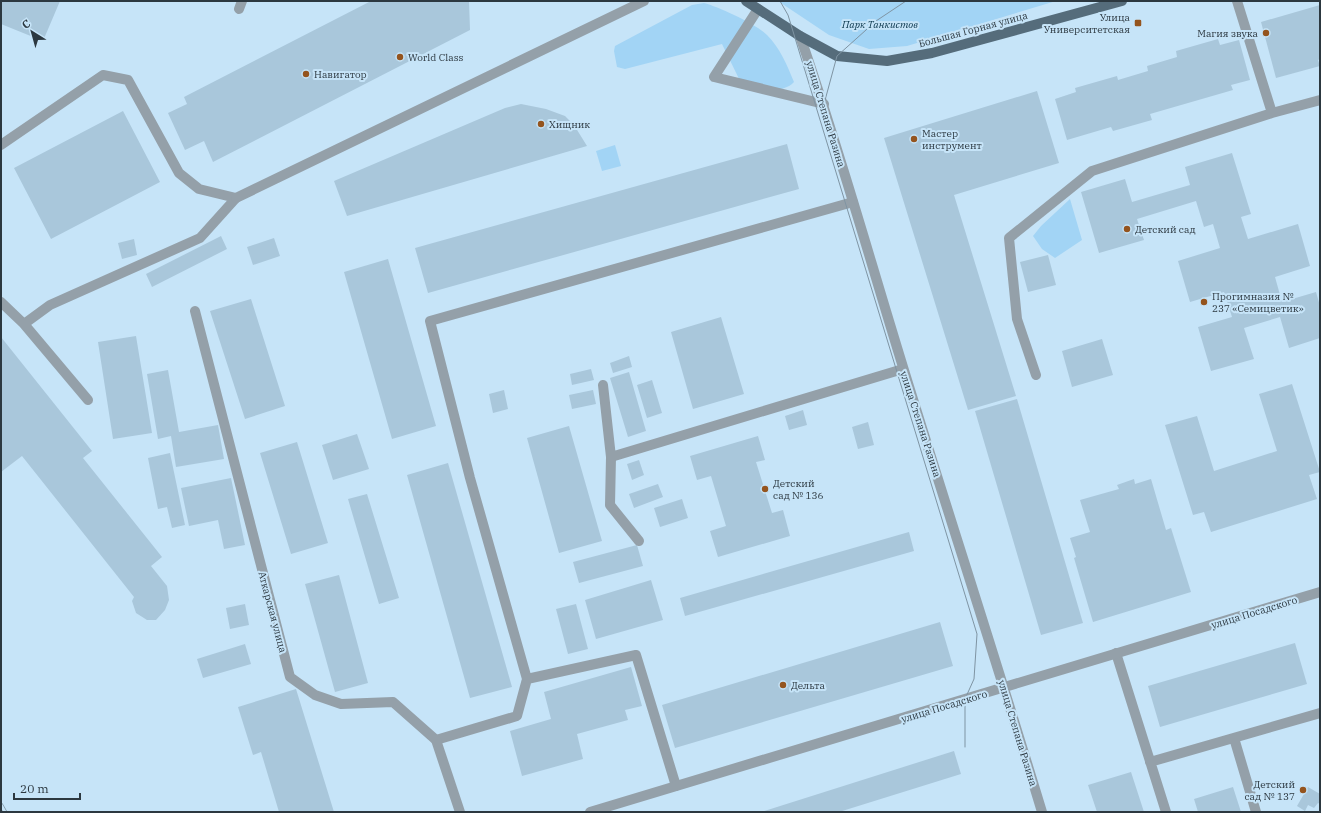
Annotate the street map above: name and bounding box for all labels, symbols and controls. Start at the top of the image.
street label: Большая Горная улица [917,9,1030,50]
place label: Улица Университетская [1044,11,1131,36]
north arrow [12,12,52,52]
text: С [19,16,33,32]
park label: Парк Танкистов [841,18,918,31]
marker: Улица Университетская [1133,18,1143,28]
place label: Магия звука [1197,27,1259,40]
marker: Магия звука [1261,28,1271,38]
place label: World Class [408,51,463,64]
marker: World Class [395,52,405,62]
street label: улица Степана Разина [803,59,848,169]
place label: Навигатор [314,68,367,81]
marker: Навигатор [301,69,311,79]
place label: Хищник [549,118,590,131]
marker: Хищник [536,119,546,129]
place label: Мастер инструмент [922,127,982,152]
marker: Мастер инструмент [909,134,919,144]
place label: Детский сад [1135,223,1196,236]
marker: Детский сад [1122,224,1132,234]
place label: Прогимназия № 237 «Семицветик» [1212,290,1304,315]
marker: Прогимназия № 237 «Семицветик» [1199,297,1209,307]
street label: улица Степана Разина [897,370,944,479]
place label: Детский сад № 136 [773,477,824,502]
marker: Детский сад № 136 [760,484,770,494]
street label: Аткарская улица [255,570,290,654]
street label: улица Посадского [1210,593,1299,632]
street label: улица Степана Разина [995,678,1040,788]
place label: Дельта [791,679,826,692]
marker: Дельта [778,680,788,690]
street label: улица Посадского [900,687,989,726]
scale bar [14,775,80,801]
place label: Детский сад № 137 [1244,778,1295,803]
text: 20 m [20,781,49,796]
marker: Детский сад № 137 [1298,785,1308,795]

